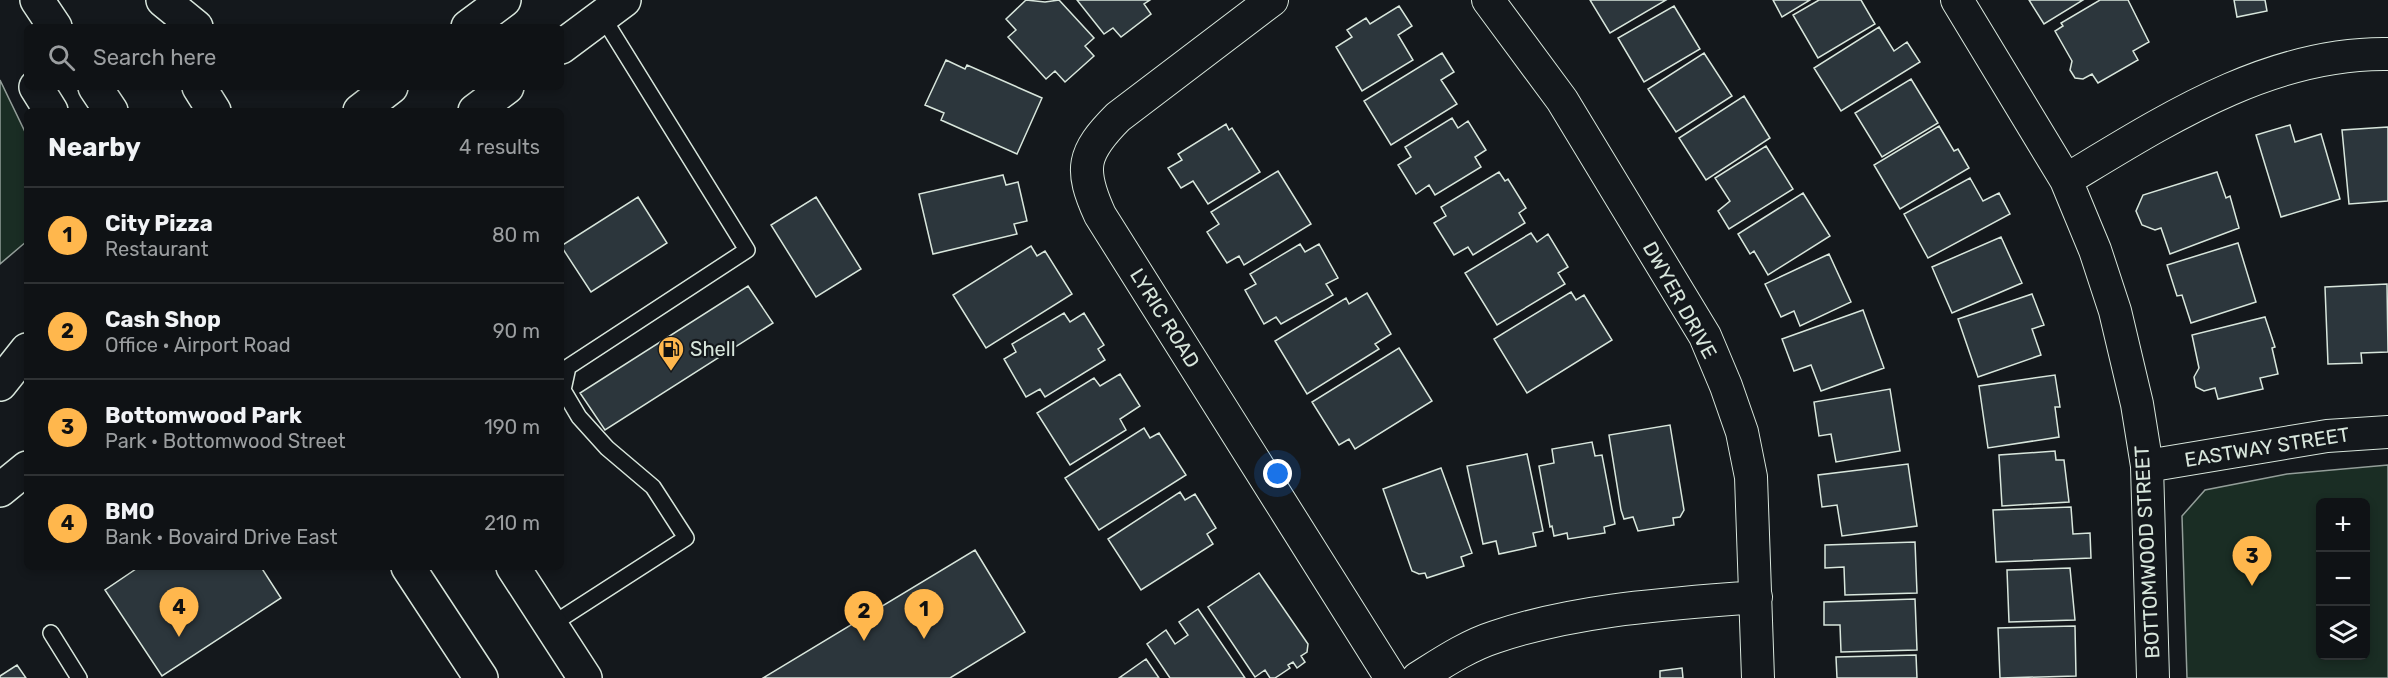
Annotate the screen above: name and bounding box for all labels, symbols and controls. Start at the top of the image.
search box [24,24,564,90]
icon: search [45,41,78,74]
text: Search here [93,44,216,71]
text: Nearby [48,132,141,163]
text: 4 results [459,135,540,159]
text: City Pizza [105,210,213,237]
text: 1 [63,223,72,247]
text: 80 m [492,223,540,247]
text: Restaurant [105,237,209,261]
street label: DWYER DRIVE [1638,237,1722,363]
street label: LYRIC ROAD [1125,264,1205,372]
text: Cash Shop [105,306,221,333]
text: 2 [61,319,74,343]
text: 90 m [493,319,540,343]
text: Office · Airport Road [105,333,291,357]
fuel station icon: Shell [656,334,686,372]
place label: Shell [690,337,736,361]
text: Bottomwood Park [105,402,302,429]
text: 3 [61,415,74,439]
text: 190 m [484,415,540,439]
street label: EASTWAY STREET [2183,422,2352,472]
text: Park · Bottomwood Street [105,429,346,453]
street label: BOTTOMWOOD STREET [2129,444,2165,659]
your location [1263,459,1292,488]
text: BMO [105,498,154,525]
map controls [2316,498,2370,660]
button: + [2316,498,2370,552]
text: 4 [61,511,74,535]
text: 210 m [484,511,540,535]
text: Bank · Bovaird Drive East [105,525,337,549]
pin: 3 [2232,536,2272,586]
button: − [2316,552,2370,606]
pin: 4 [160,588,198,637]
pin: 1 [904,590,944,639]
pin: 2 [844,592,884,641]
button: layers [2316,606,2370,660]

